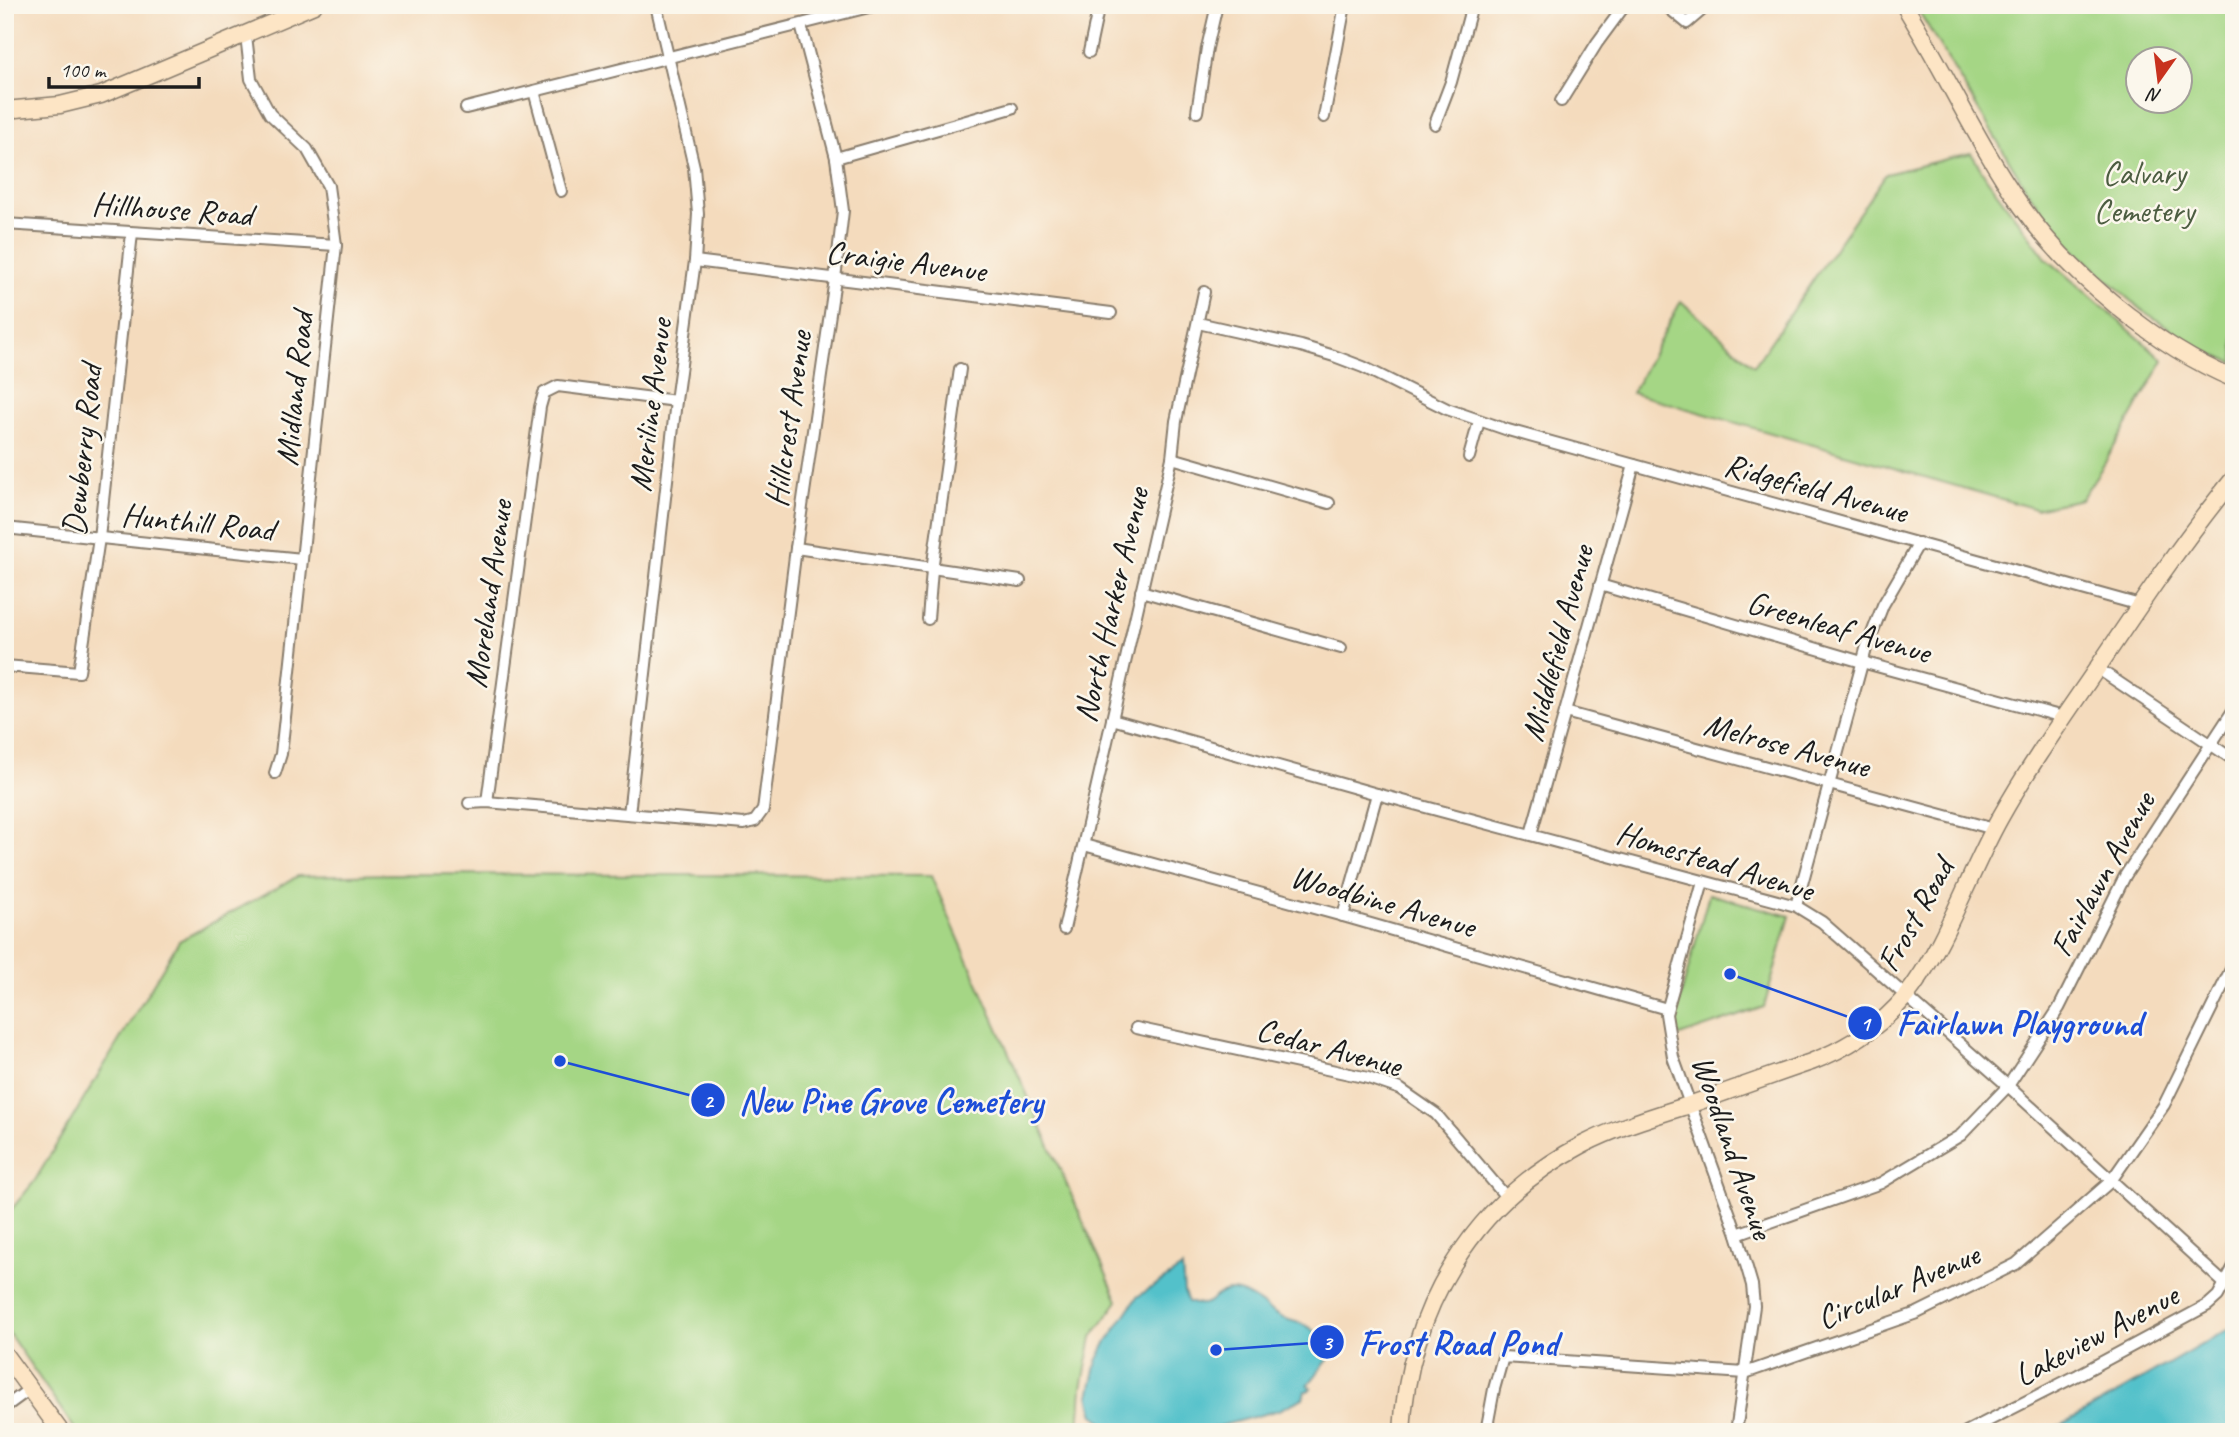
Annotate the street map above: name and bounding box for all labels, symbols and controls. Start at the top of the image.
scale bar [49,46,200,90]
north arrow [2124,46,2194,116]
text: 100 m [60,57,107,83]
text: N [2143,82,2164,109]
park label: Calvary Cemetery [2094,152,2197,232]
street label: Hillhouse Road [90,182,259,236]
street label: Craigie Avenue [824,230,990,292]
street label: Midland Road [265,305,323,468]
street label: Meriline Avenue [619,314,682,494]
street label: Hillcrest Avenue [755,326,821,510]
street label: Dewberry Road [52,357,112,538]
street label: Ridgefield Avenue [1720,443,1914,533]
street label: North Harker Avenue [1064,481,1159,726]
street label: Hunthill Road [120,493,281,551]
street label: Moreland Avenue [454,495,522,690]
street label: Middlefield Avenue [1511,538,1604,745]
street label: Greenleaf Avenue [1743,581,1938,674]
street label: Melrose Avenue [1700,703,1877,788]
street label: Fairlawn Avenue [2040,782,2165,964]
street label: Homestead Avenue [1611,811,1821,912]
street label: Frost Road [1867,847,1966,979]
street label: Woodbine Avenue [1286,855,1482,948]
callout: Fairlawn Playground [1848,995,2156,1051]
text: Fairlawn Playground [1896,1001,2147,1046]
street label: Cedar Avenue [1252,1008,1408,1087]
text: 1 [1860,1011,1872,1037]
street label: Woodland Avenue [1682,1050,1785,1246]
callout: New Pine Grove Cemetery [691,1072,1056,1128]
text: New Pine Grove Cemetery [739,1079,1046,1124]
text: 2 [703,1088,715,1114]
street label: Circular Avenue [1810,1232,1988,1339]
street label: Lakeview Avenue [2007,1273,2187,1396]
callout: Frost Road Pond [1309,1314,1572,1370]
text: Frost Road Pond [1358,1321,1563,1366]
text: 3 [1322,1330,1334,1356]

